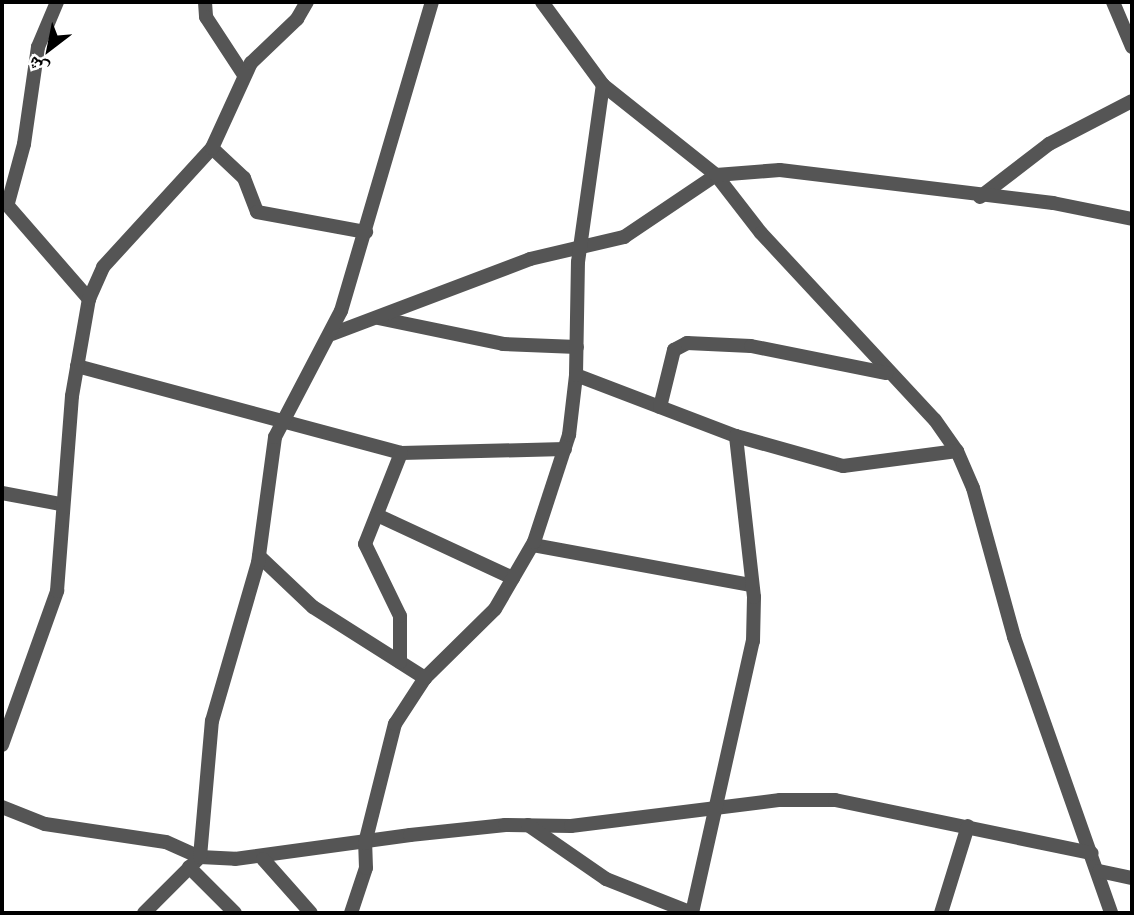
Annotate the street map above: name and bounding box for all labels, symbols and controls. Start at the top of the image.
north arrow [14,14,84,84]
text: ش [23,52,52,81]

